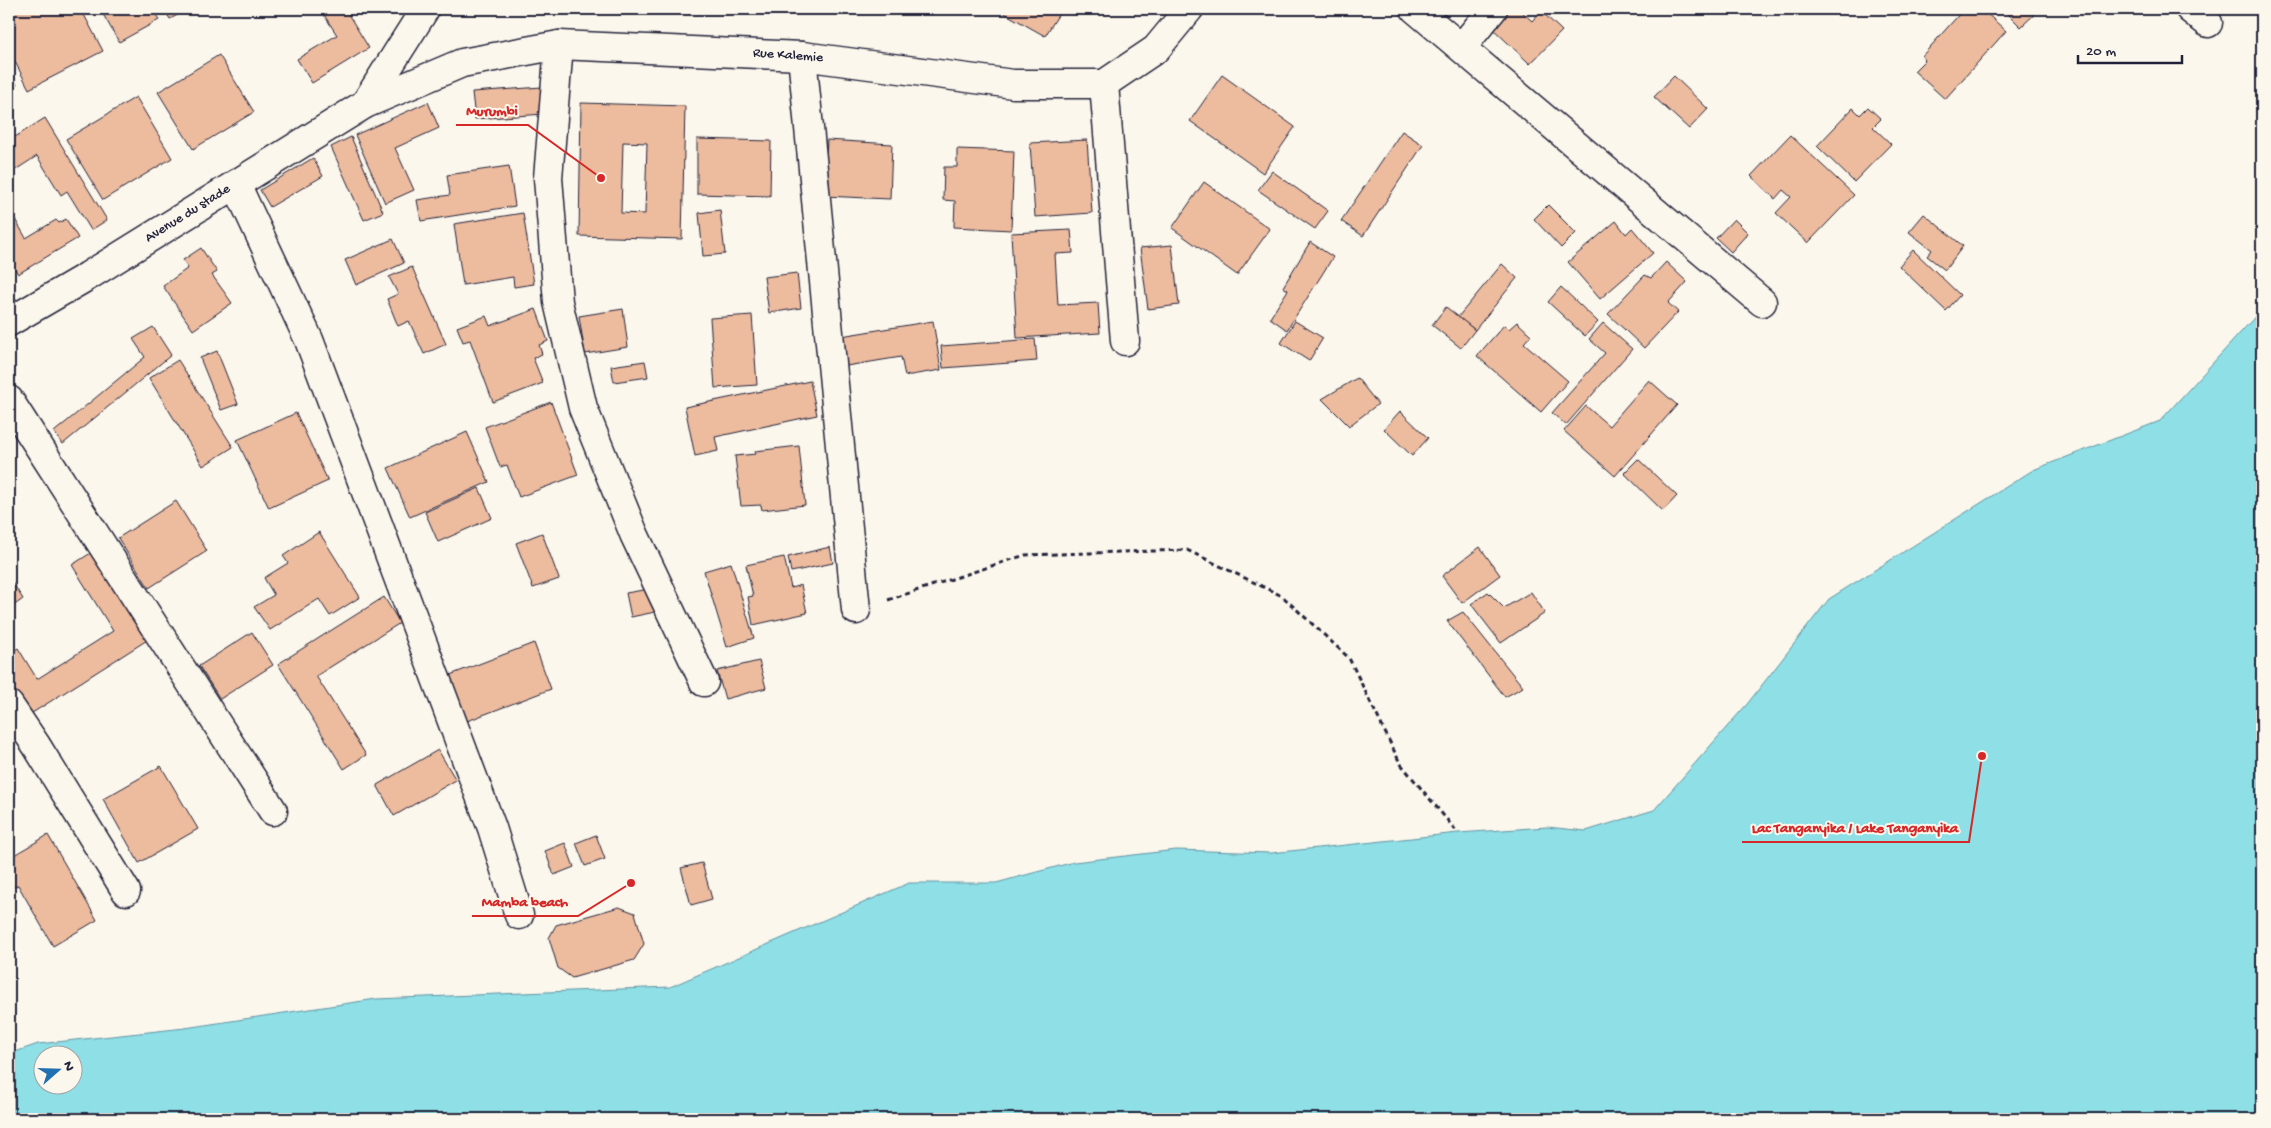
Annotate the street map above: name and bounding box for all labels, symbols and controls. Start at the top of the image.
scale bar [2078,32,2182,64]
text: 20 m [2086,43,2116,61]
street label: Rue Kalemie [752,45,824,67]
callout: Murumbi [456,95,528,125]
text: Murumbi [466,103,518,121]
street label: Avenue du stade [142,181,235,247]
callout: Lac Tanganyika / Lake Tanganyika [1742,812,1969,842]
text: Lac Tanganyika / Lake Tanganyika [1752,820,1959,838]
callout: Mamba beach [472,886,578,916]
text: Mamba beach [482,894,568,912]
north arrow [32,1046,82,1096]
text: N [58,1059,77,1074]

